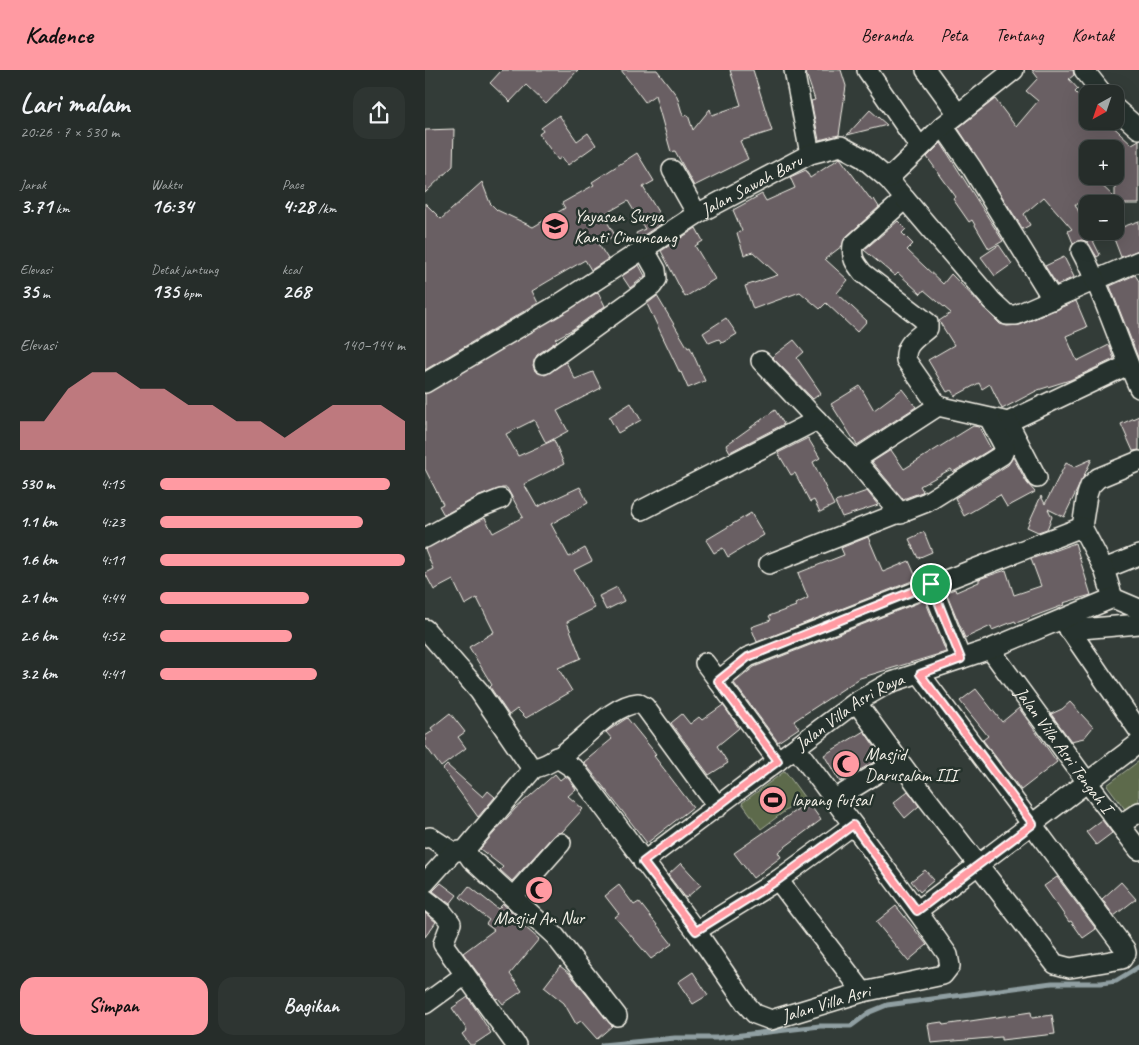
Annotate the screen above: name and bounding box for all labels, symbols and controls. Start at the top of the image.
text: Kadence [25,20,93,50]
text: Beranda [861,24,912,46]
text: Peta [940,24,967,46]
text: Tentang [995,24,1044,46]
text: Kontak [1072,24,1114,46]
text: Lari malam [20,85,129,120]
north arrow [1079,85,1124,130]
map controls [1079,85,1124,240]
button: share [353,87,405,139]
text: 20:26 · 7 × 530 m [20,122,119,142]
button: + [1079,140,1124,185]
street label: Jalan Sawah Baru [696,149,807,221]
text: Jarak [20,176,46,193]
text: Waktu [151,176,182,193]
text: Pace [282,176,304,193]
text: 3.71 [20,193,52,219]
text: 16:34 [151,193,193,219]
text: 4:28 [282,193,315,219]
button: − [1079,195,1124,240]
text: km [52,200,70,217]
text: /km [315,200,336,217]
place label: Yayasan Surya Kanti Cimuncang [574,205,678,248]
school or university icon: Yayasan Surya Kanti Cimuncang [540,211,570,241]
text: Elevasi [20,261,52,278]
text: Detak jantung [151,261,219,278]
text: kcal [282,261,301,278]
text: 35 [20,278,39,304]
text: 135 [151,278,179,304]
text: 268 [282,278,311,304]
text: m [39,285,50,302]
text: bpm [179,285,202,302]
text: Elevasi [20,335,57,355]
text: 140–144 m [342,335,405,355]
text: 530 m [20,474,54,494]
text: 4:15 [100,474,125,494]
text: 1.1 km [20,512,57,532]
text: 4:23 [100,512,125,532]
text: 1.6 km [20,550,58,570]
text: 4:11 [100,550,125,570]
pin [910,563,952,605]
icon: arrive [917,570,945,598]
text: 2.1 km [20,588,57,608]
text: 4:44 [100,588,125,608]
text: 2.6 km [20,626,58,646]
text: 4:52 [100,626,125,646]
text: 3.2 km [20,664,57,684]
text: 4:41 [100,664,125,684]
street label: Jalan Villa Asri Raya [790,667,908,756]
street label: Jalan Villa Asri Tengah I [1010,682,1120,820]
place label: Masjid Darusalam III [865,743,961,786]
mosque icon: Masjid Darusalam III [831,749,861,779]
sports icon: lapang futsal [758,785,788,815]
place label: lapang futsal [792,789,874,811]
mosque icon: Masjid An Nur [524,875,554,905]
place label: Masjid An Nur [494,907,586,929]
button: Simpan [20,977,208,1035]
button: Bagikan [218,977,405,1035]
street label: Jalan Villa Asri [778,979,875,1027]

